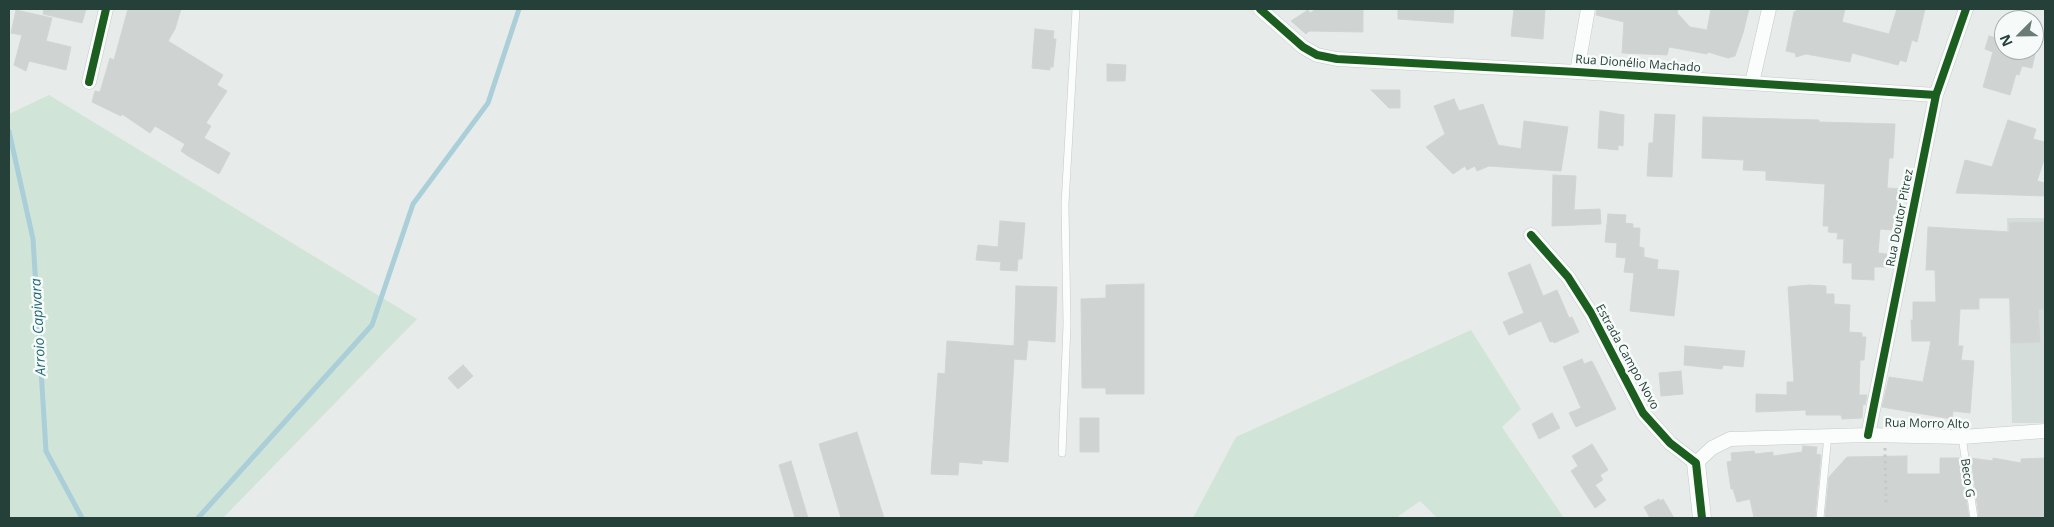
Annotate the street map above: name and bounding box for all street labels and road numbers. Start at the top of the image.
street label: Rua Dionélio Machado [1575,52,1701,76]
street label: Rua Doutor Pitrez [1883,168,1917,268]
street label: Estrada Campo Novo [1592,302,1662,412]
street label: Rua Morro Alto [1884,416,1970,432]
street label: Beco G [1957,458,1977,498]

